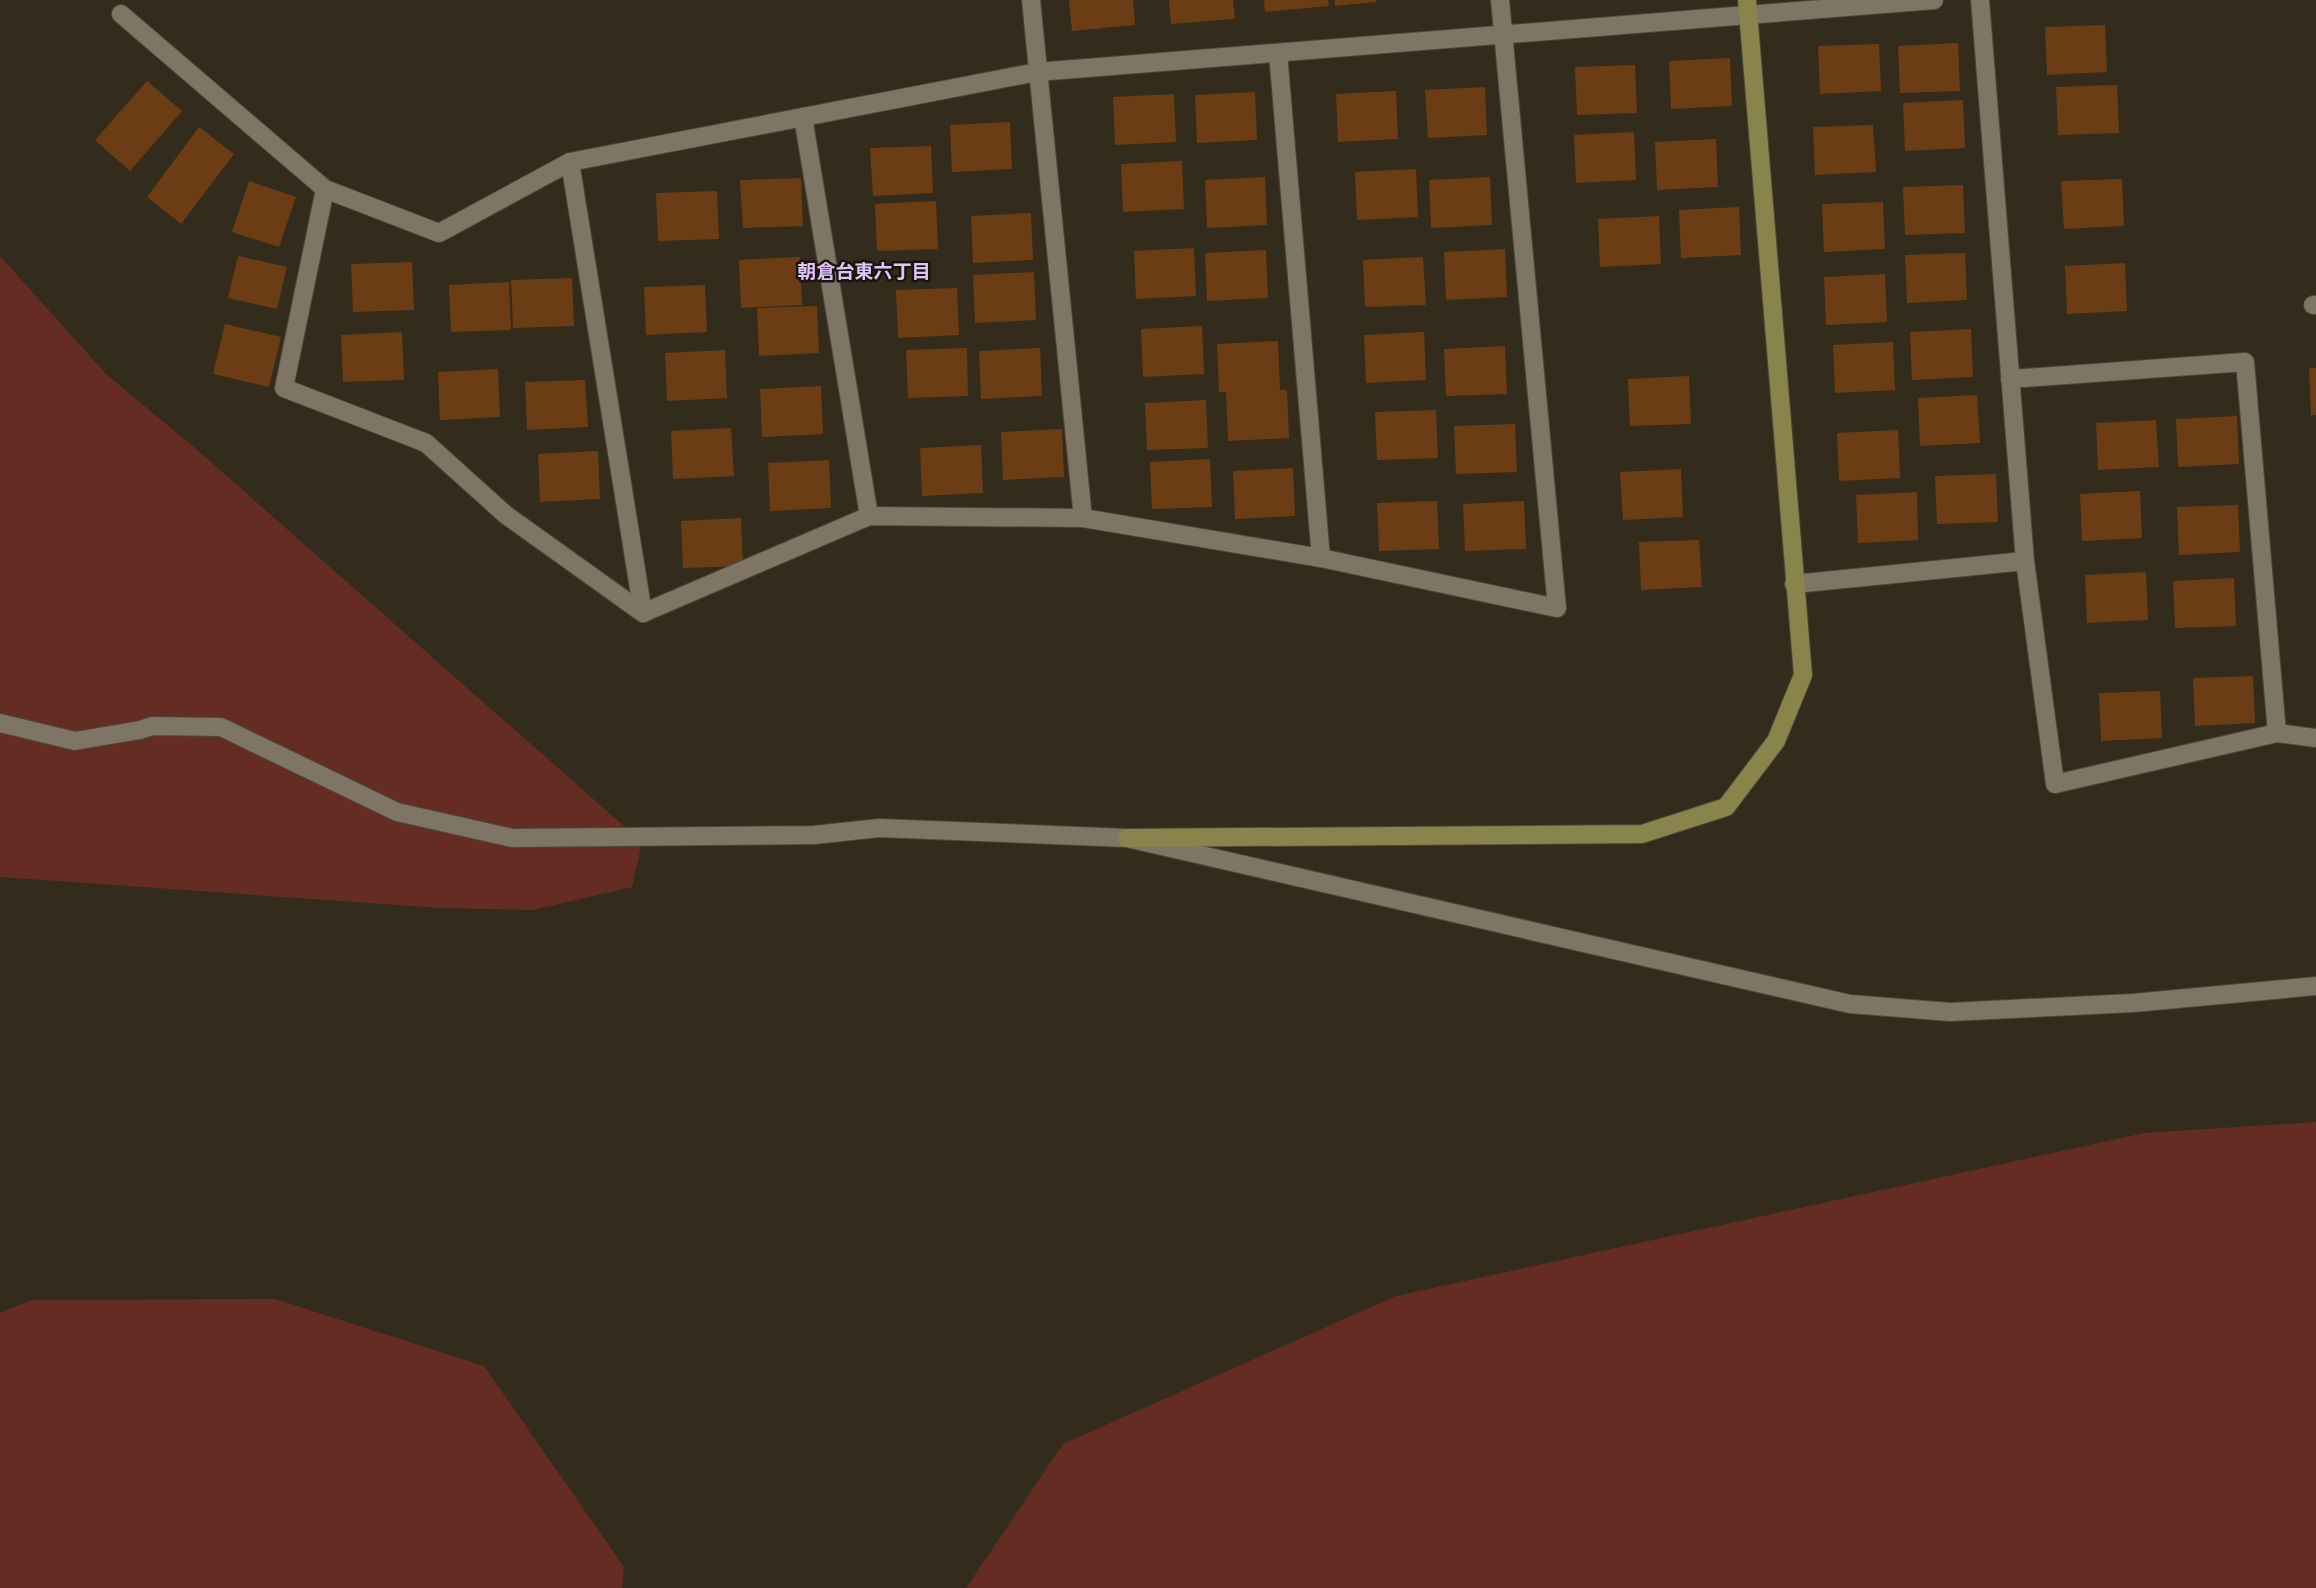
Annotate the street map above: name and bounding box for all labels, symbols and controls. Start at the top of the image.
district label: 朝倉台東六丁目 [797,261,931,285]

